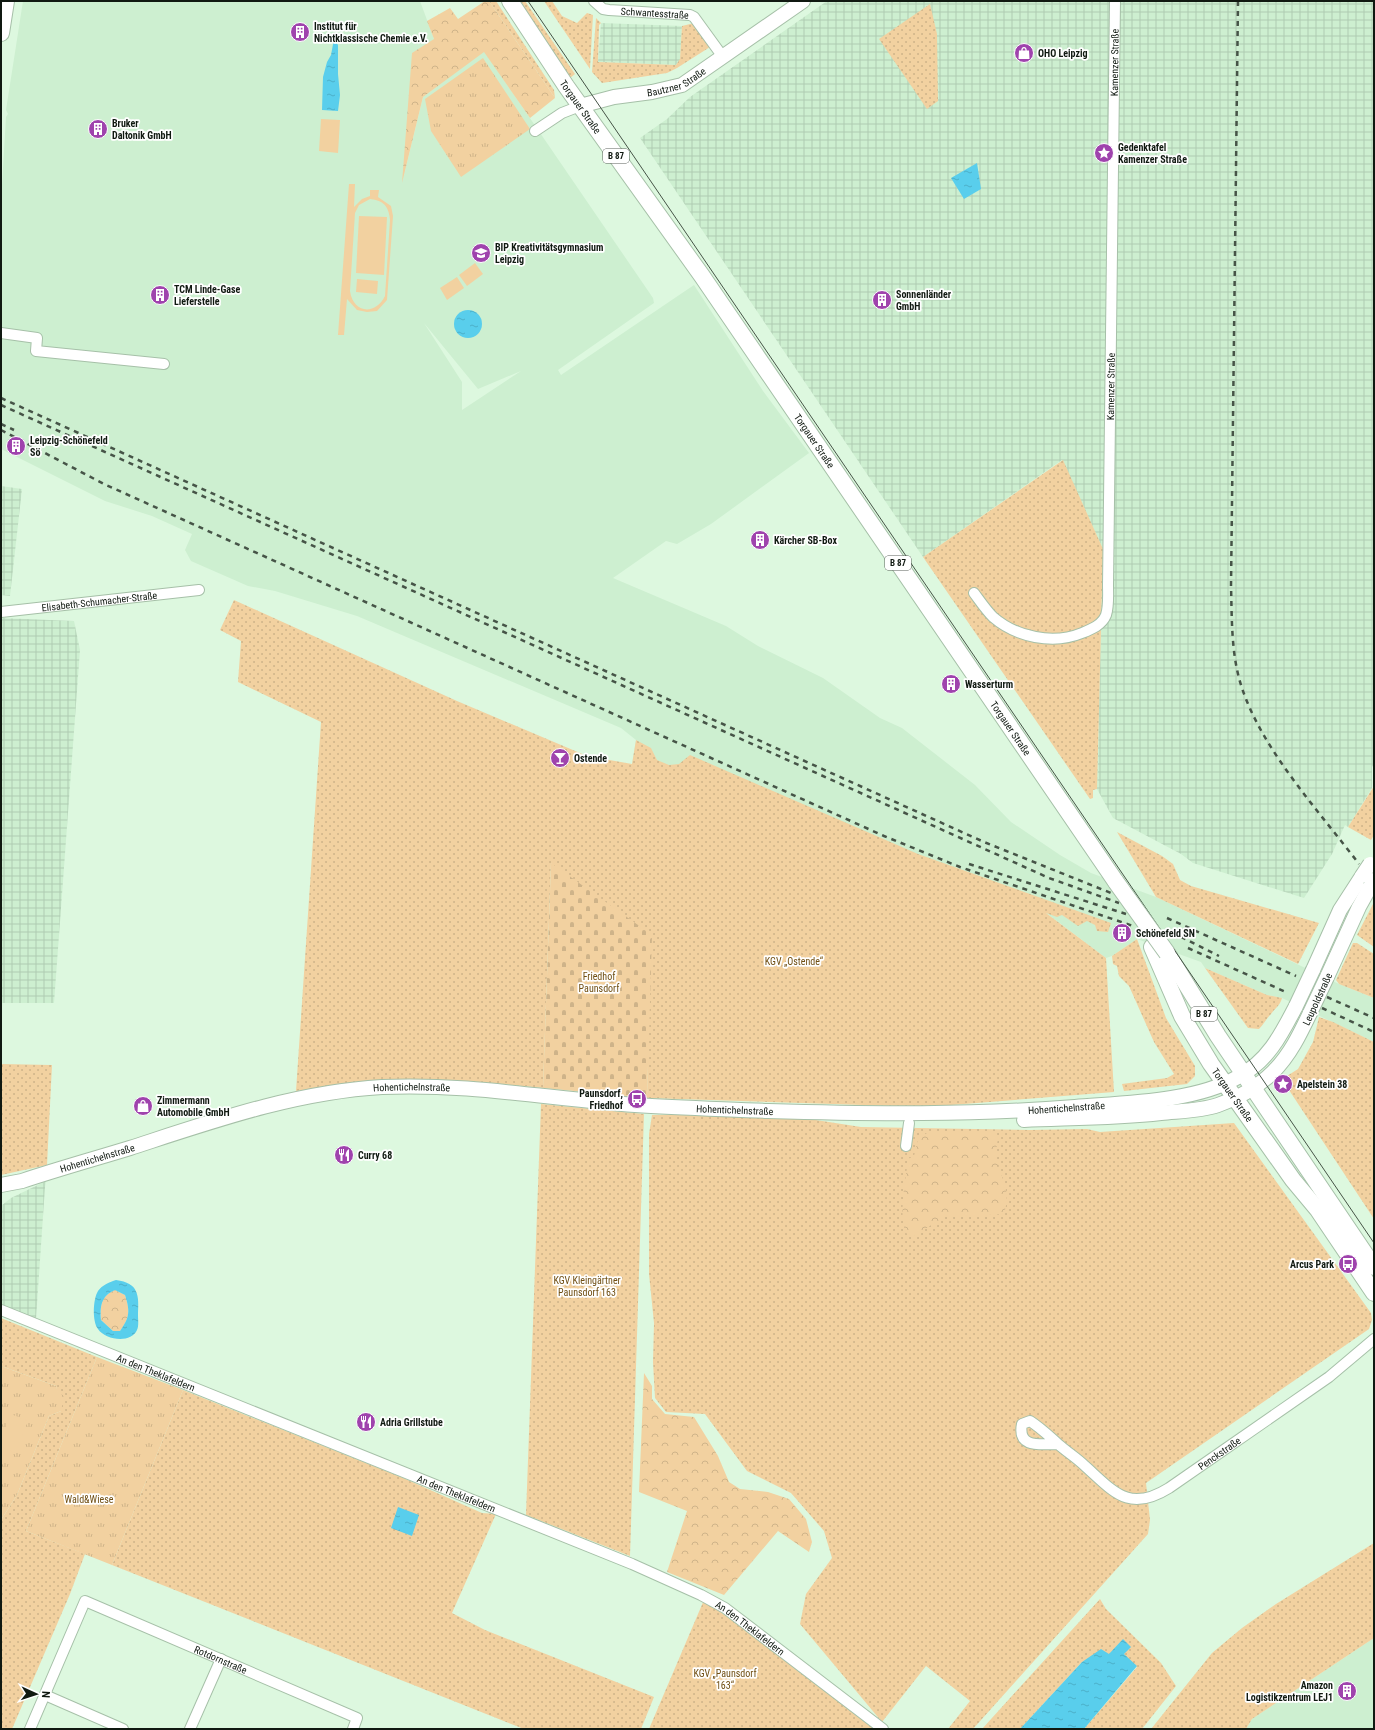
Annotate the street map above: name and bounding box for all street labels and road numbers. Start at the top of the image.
street label: Schwantesstraße [620,6,689,21]
street label: Kamenzer Straße [1109,28,1121,96]
street label: Bautzner Straße [646,65,708,99]
street label: Torgauer Straße [558,78,603,136]
road number: B 87 [603,149,629,163]
street label: Kamenzer Straße [1105,352,1117,420]
street label: Torgauer Straße [792,412,837,470]
road number: B 87 [885,556,911,570]
street label: Elisabeth-Schumacher-Straße [41,590,158,613]
street label: Torgauer Straße [988,699,1033,758]
street label: Leupoldstraße [1301,971,1335,1027]
road number: B 87 [1191,1007,1217,1021]
street label: Torgauer Straße [1210,1066,1255,1124]
street label: Hohentichelnstraße [373,1081,451,1094]
street label: Hohentichelnstraße [1028,1100,1106,1116]
street label: Hohentichelnstraße [696,1103,774,1117]
street label: Hohentichelnstraße [59,1142,136,1175]
street label: An den Theklafeldern [115,1352,197,1394]
street label: Penckstraße [1196,1435,1243,1472]
street label: An den Theklafeldern [416,1473,497,1515]
street label: An den Theklafeldern [713,1599,787,1658]
street label: Rotdornstraße [192,1644,249,1676]

